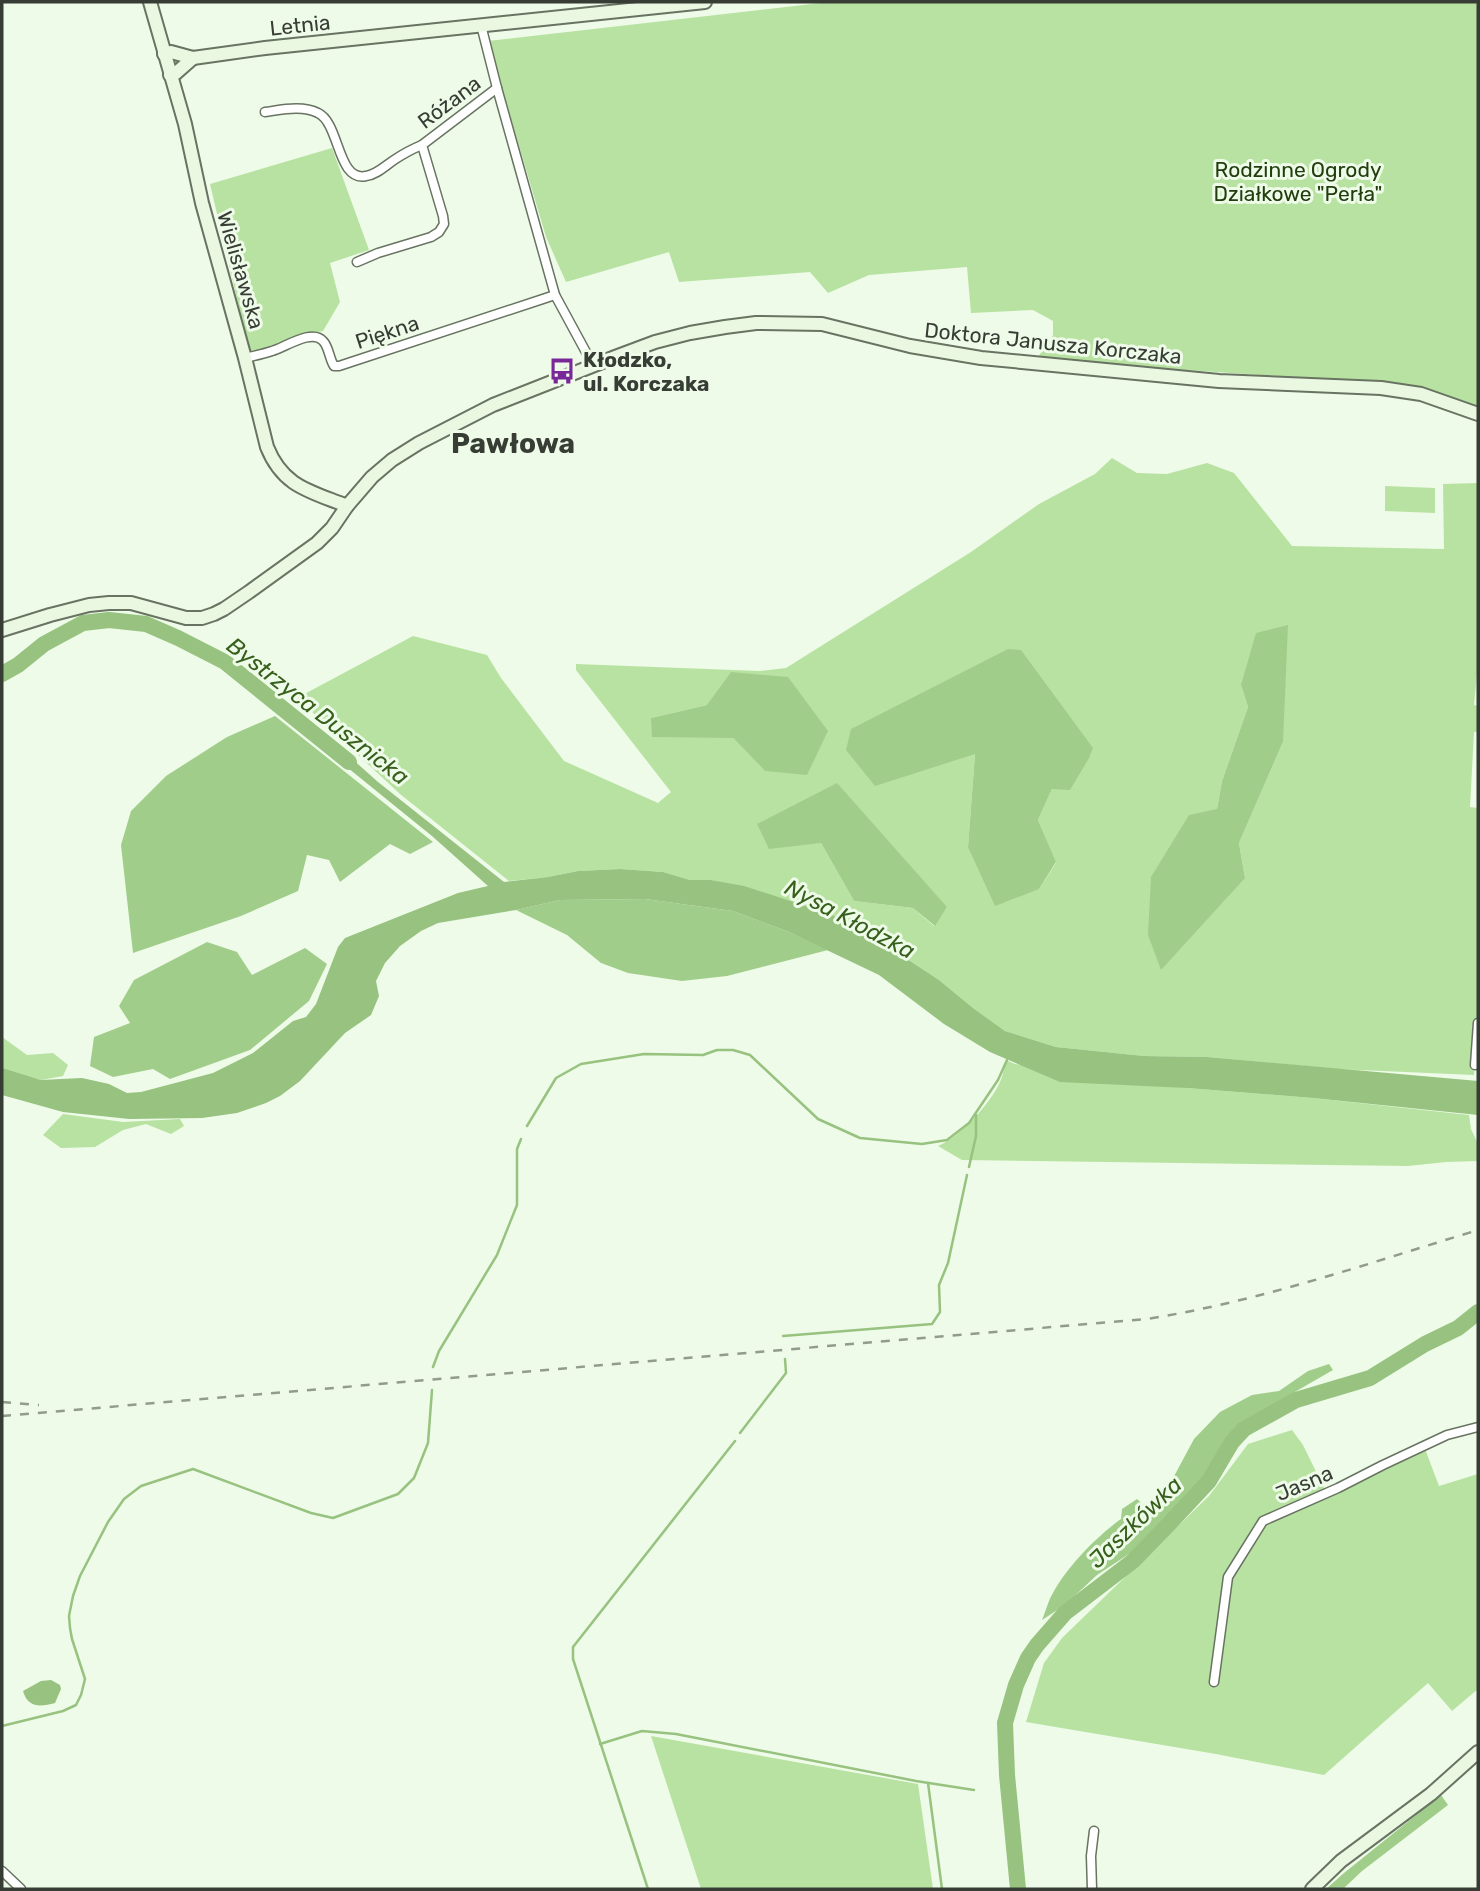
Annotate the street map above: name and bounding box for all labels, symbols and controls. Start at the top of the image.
street label: Letnia [268,9,332,41]
street label: Różana [413,70,485,134]
park label: Rodzinne Ogrody Działkowe "Perła" [1214,157,1382,206]
street label: Wielisławska [212,208,270,332]
street label: Piękna [352,310,422,354]
street label: Doktora Janusza Korczaka [923,317,1183,369]
place label: Kłodzko, ul. Korczaka [583,347,709,396]
bus stop icon: Kłodzko, ul. Korczaka [547,356,577,386]
district label: Pawłowa [451,427,575,460]
water label: Bystrzyca Dusznicka [221,631,415,791]
water label: Nysa Kłodzka [780,873,920,965]
street label: Jasna [1272,1460,1336,1506]
water label: Jaszkówka [1082,1470,1188,1574]

